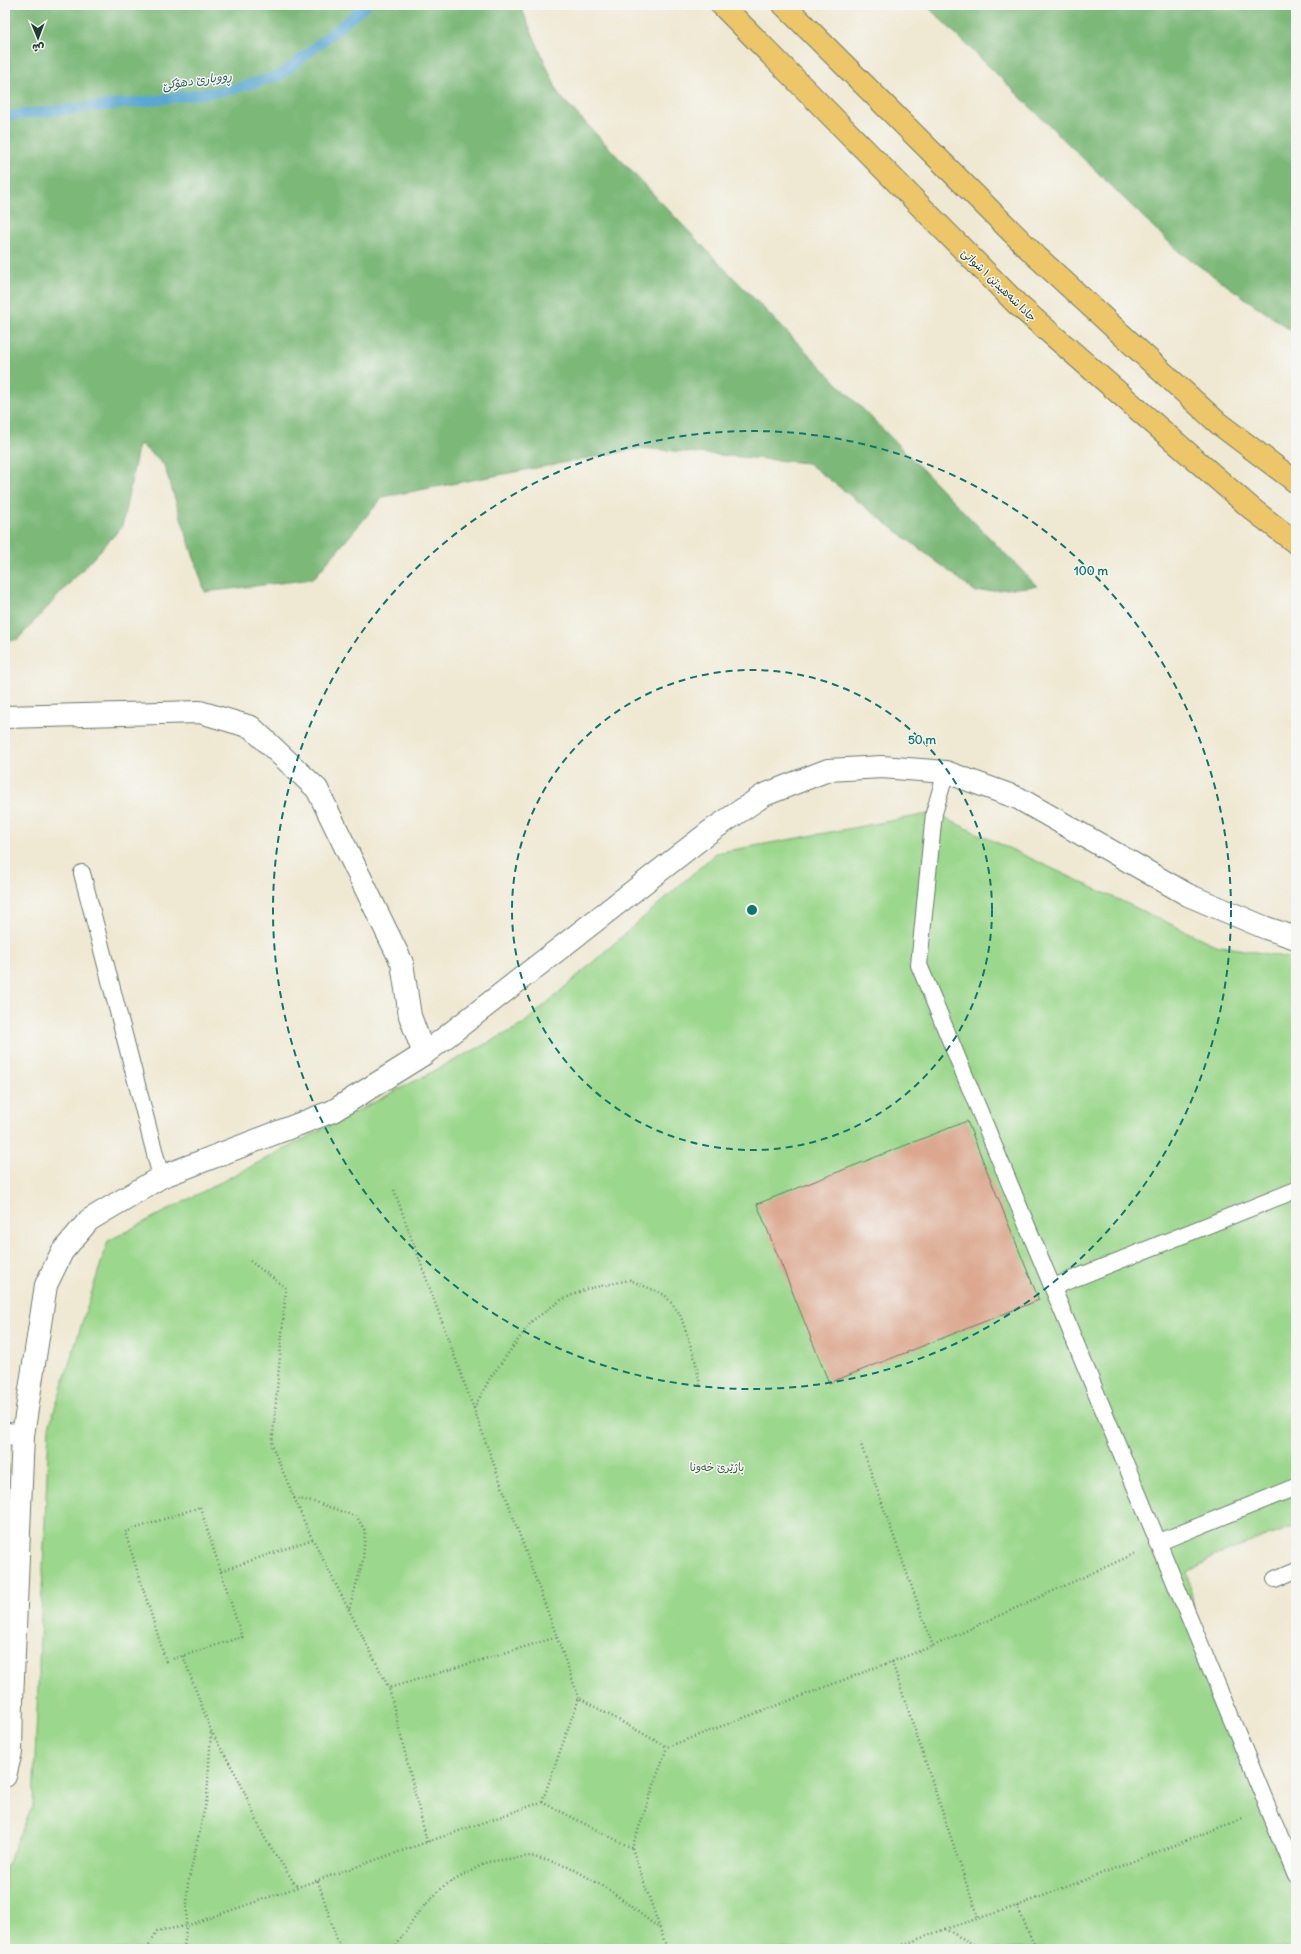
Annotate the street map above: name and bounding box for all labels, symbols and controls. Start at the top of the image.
north arrow [18,18,58,58]
text: ش [32,41,44,55]
water label: ڕووبارێ دهۆكێ [161,68,234,95]
street label: جادا شەهیدێن ١ شواتێ [958,246,1039,325]
text: 100 m [1074,563,1108,578]
text: 50 m [908,732,937,747]
centre of rings [745,903,759,917]
park label: باژێرێ خه‌ونا [690,1460,744,1475]

